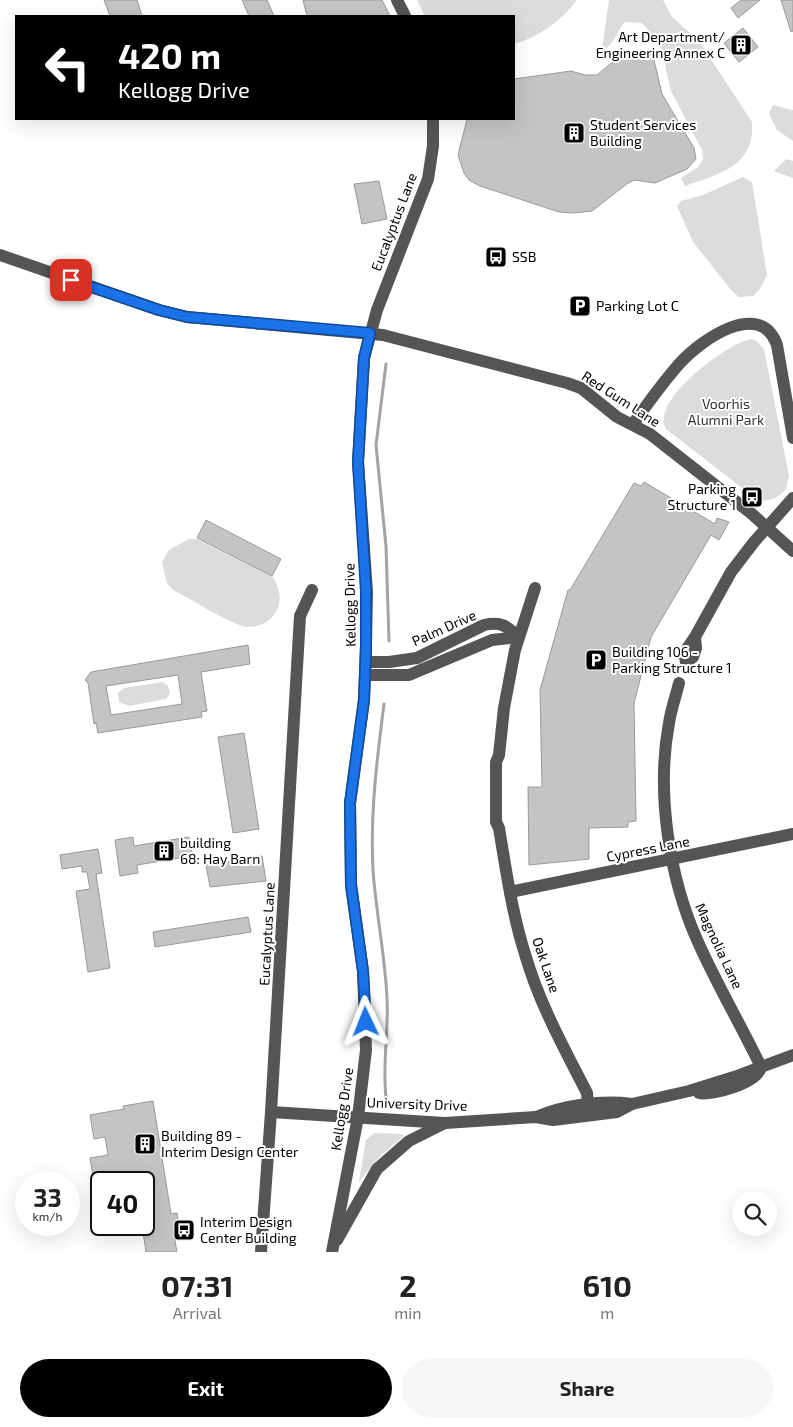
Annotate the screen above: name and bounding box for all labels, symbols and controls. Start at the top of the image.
place label: Art Department/ Engineering Annex C [596,28,725,61]
building icon: Art Department/ Engineering Annex C [729,33,753,57]
text: 420 m [118,34,221,76]
icon: left [35,35,100,100]
text: Kellogg Drive [118,76,250,102]
place label: Student Services Building [590,116,696,149]
building icon: Student Services Building [562,121,586,145]
street label: Eucalyptus Lane [367,170,420,273]
bus stop icon: SSB [484,245,508,269]
place label: SSB [512,248,536,265]
pin [50,259,92,301]
icon: arrive [57,266,85,294]
parking icon: Parking Lot C [568,294,592,318]
place label: Parking Lot C [596,297,679,314]
street label: Red Gum Lane [579,367,664,430]
park label: Voorhis Alumni Park [688,395,764,428]
place label: Parking Structure 1 [667,480,736,513]
bus stop icon: Parking Structure 1 [740,485,764,509]
street label: Kellogg Drive [340,563,359,647]
street label: Palm Drive [409,606,479,649]
place label: Building 106 - Parking Structure 1 [612,643,732,676]
parking icon: Building 106 - Parking Structure 1 [584,648,608,672]
street label: Cypress Lane [605,832,691,865]
place label: building 68: Hay Barn [180,834,260,867]
building icon: building 68: Hay Barn [152,839,176,863]
street label: Eucalyptus Lane [255,882,278,986]
street label: Magnolia Lane [692,900,747,991]
street label: Oak Lane [529,935,564,995]
position arrow [339,995,391,1047]
street label: Kellogg Drive [327,1066,356,1152]
street label: University Drive [366,1093,468,1114]
place label: Building 89 - Interim Design Center [161,1127,299,1160]
building icon: Building 89 - Interim Design Center [133,1132,157,1156]
speed limit sign: 40 [90,1171,155,1236]
text: 33 [33,1182,62,1212]
map controls [732,1191,777,1236]
button: search [732,1191,777,1236]
text: km/h [33,1209,62,1223]
place label: Interim Design Center Building [200,1213,297,1246]
bus stop icon: Interim Design Center Building [172,1218,196,1242]
text: 07:31 [161,1267,233,1303]
text: 2 [399,1267,417,1303]
text: 610 [582,1267,632,1303]
text: Arrival [173,1303,221,1322]
text: min [394,1303,422,1322]
text: m [600,1303,614,1322]
button: Exit [20,1359,392,1417]
button: Share [402,1359,773,1417]

